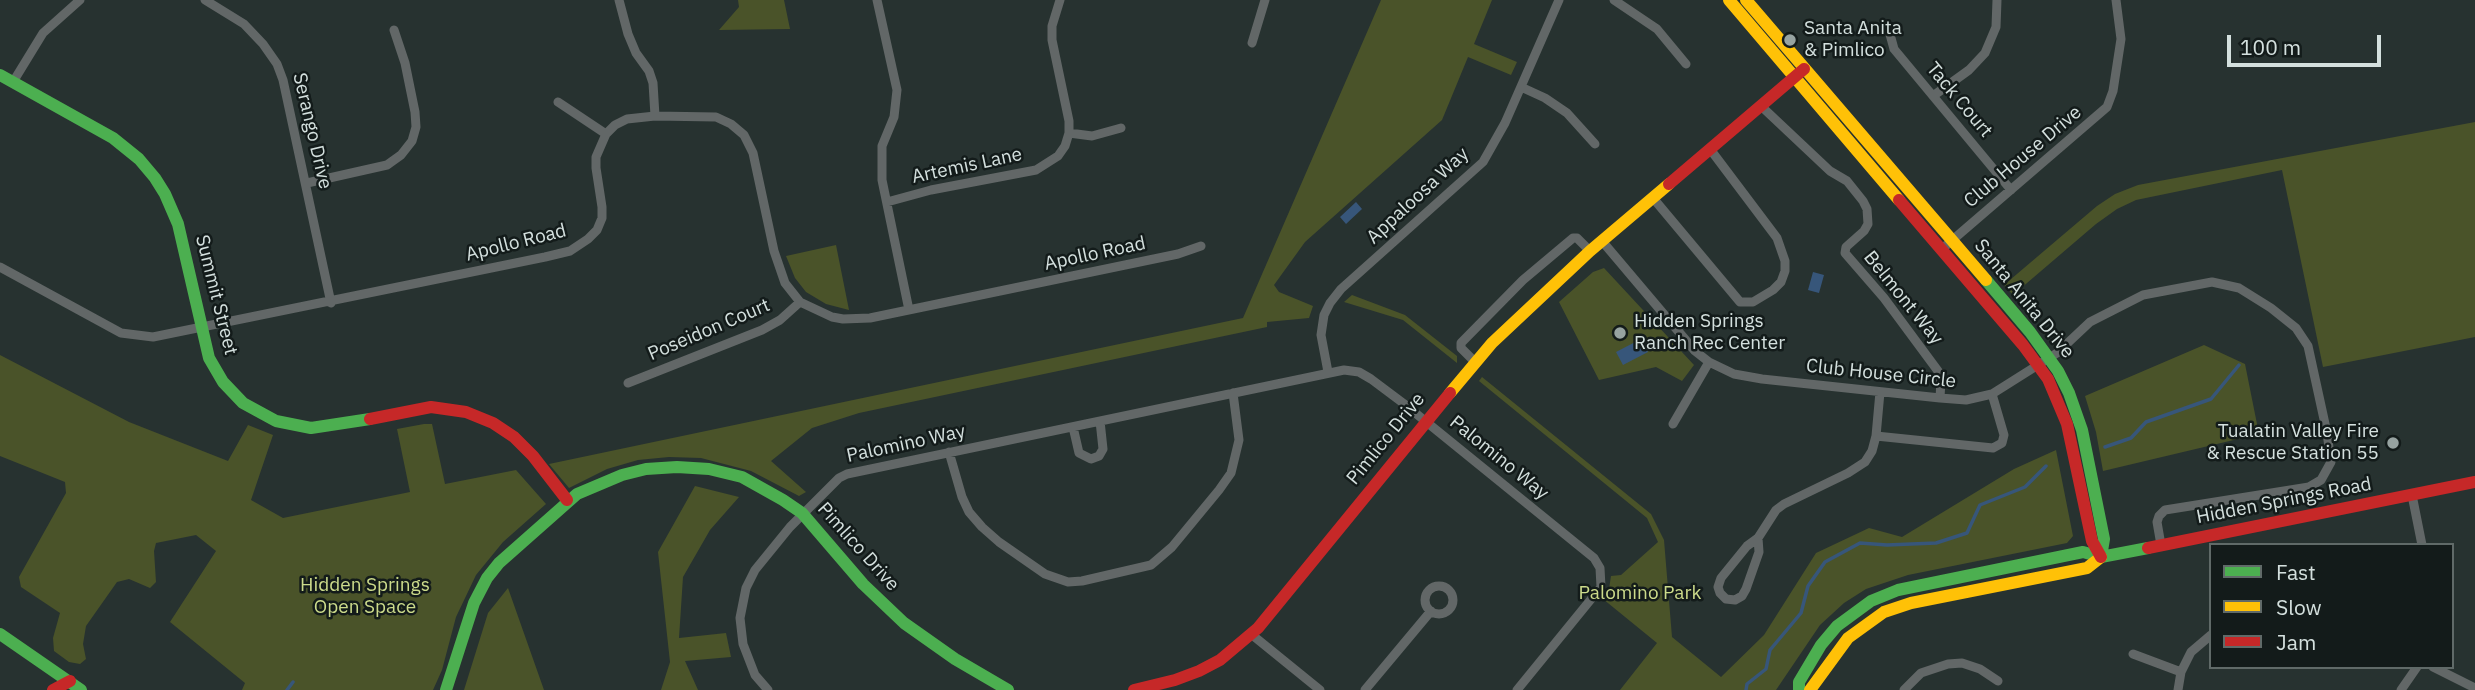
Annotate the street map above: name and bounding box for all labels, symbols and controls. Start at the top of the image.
place label: Santa Anita & Pimlico [1804,18,1902,62]
scale bar [2230,21,2384,65]
marker: Santa Anita & Pimlico [1782,32,1798,48]
text: 100 m [2240,33,2301,61]
street label: Tack Court [1921,58,1997,142]
street label: Serango Drive [288,71,336,191]
street label: Club House Drive [1960,101,2086,213]
street label: Artemis Lane [910,143,1024,189]
street label: Appaloosa Way [1362,143,1474,249]
street label: Apollo Road [463,219,569,267]
street label: Apollo Road [1042,232,1148,276]
street label: Summit Street [190,233,242,357]
street label: Santa Anita Drive [1969,235,2079,363]
street label: Belmont Way [1858,247,1948,349]
street label: Poseidon Court [645,294,773,366]
place label: Hidden Springs Ranch Rec Center [1634,311,1785,355]
marker: Hidden Springs Ranch Rec Center [1612,325,1628,341]
street label: Club House Circle [1805,355,1957,393]
street label: Pimlico Drive [1342,389,1430,489]
street label: Palomino Way [1445,411,1553,505]
street label: Palomino Way [845,420,967,468]
place label: Tualatin Valley Fire & Rescue Station 55 [2207,421,2379,465]
marker: Tualatin Valley Fire & Rescue Station 55 [2385,435,2401,451]
street label: Hidden Springs Road [2194,473,2374,529]
street label: Pimlico Drive [812,498,904,596]
legend [2209,543,2454,669]
text: Fast [2276,558,2316,586]
park label: Hidden Springs Open Space [300,575,430,619]
park label: Palomino Park [1579,583,1701,605]
text: Slow [2276,593,2322,621]
text: Jam [2276,628,2316,656]

